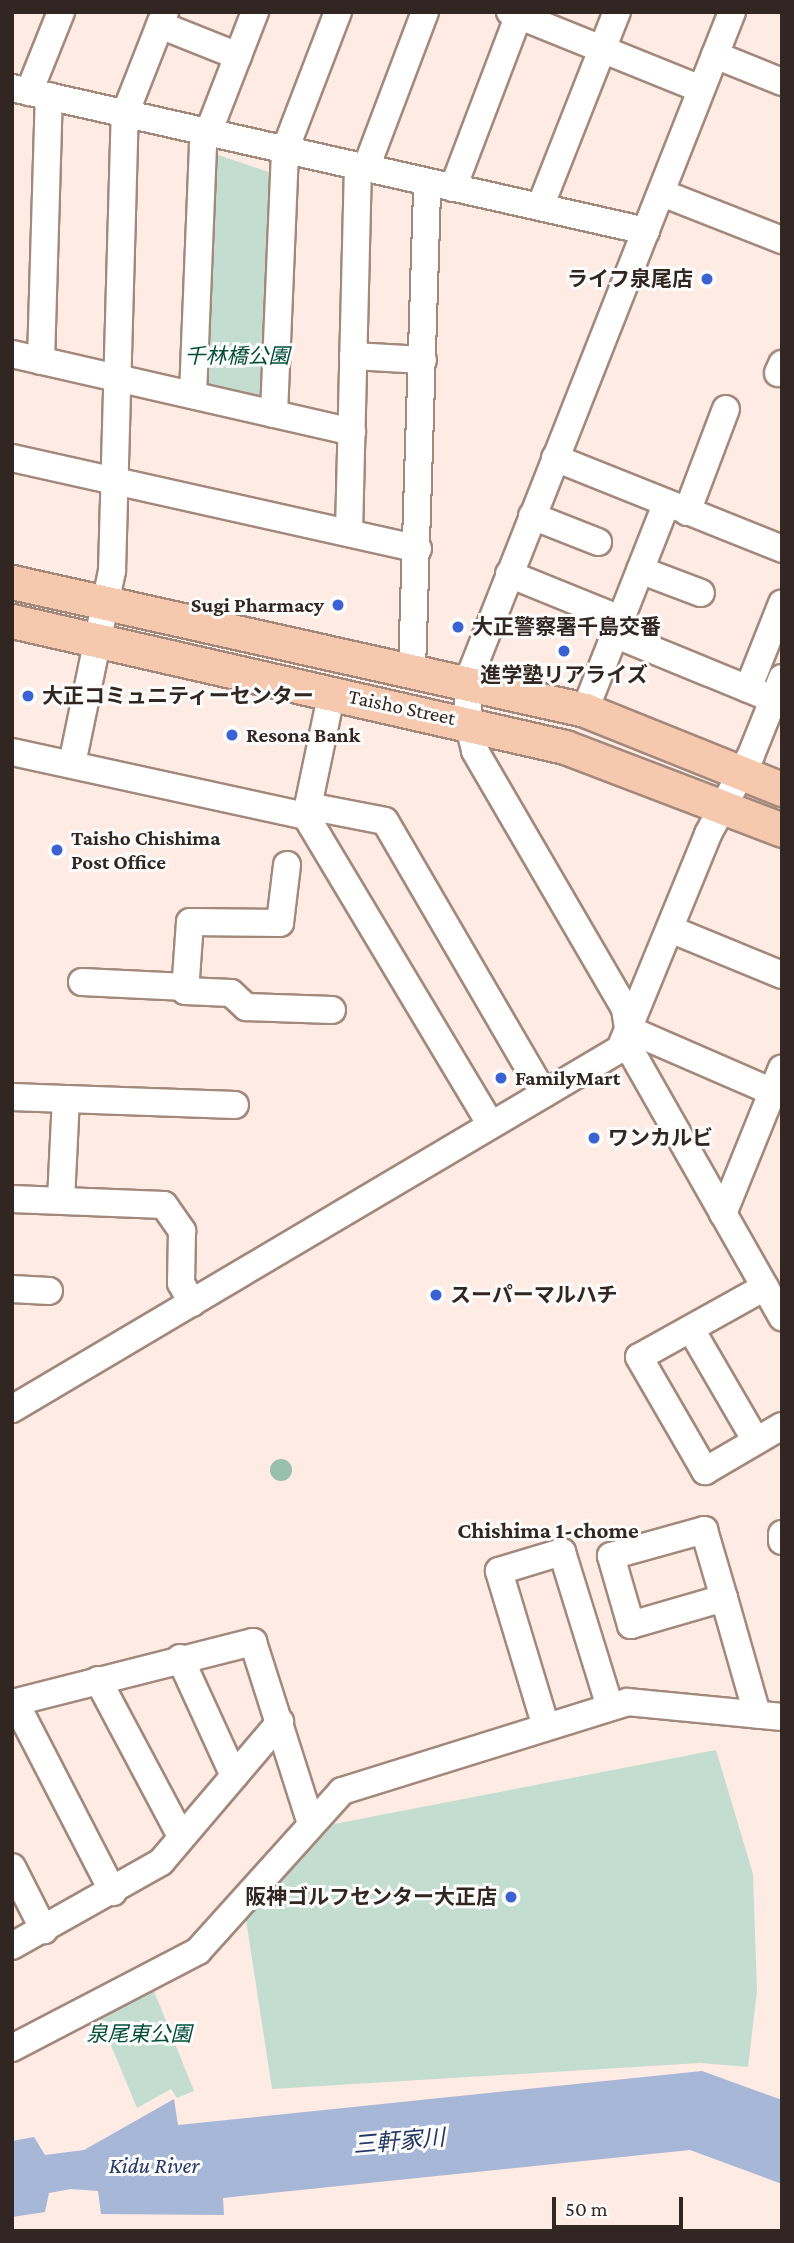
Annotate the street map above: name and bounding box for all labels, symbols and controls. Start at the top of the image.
place label: ライフ泉尾店 [567,266,693,292]
marker: ライフ泉尾店 [699,271,715,287]
park label: 千林橋公園 [185,343,289,369]
place label: Sugi Pharmacy [191,592,324,618]
marker: Sugi Pharmacy [330,597,346,613]
place label: 大正警察署千島交番 [472,614,661,640]
marker: 大正警察署千島交番 [450,619,466,635]
marker: 進学塾リアライズ [556,643,572,659]
place label: 進学塾リアライズ [480,662,648,688]
place label: 大正コミュニティーセンター [42,683,315,709]
street label: Taisho Street [346,683,458,731]
marker: 大正コミュニティーセンター [20,688,36,704]
place label: Resona Bank [246,722,360,748]
marker: Resona Bank [224,727,240,743]
place label: Taisho Chishima Post Office [71,825,220,875]
marker: Taisho Chishima Post Office [49,842,65,858]
place label: FamilyMart [515,1065,620,1091]
marker: FamilyMart [493,1070,509,1086]
place label: ワンカルビ [608,1125,713,1151]
marker: ワンカルビ [586,1130,602,1146]
place label: スーパーマルハチ [450,1282,618,1308]
marker: スーパーマルハチ [428,1287,444,1303]
district label: Chishima 1-chome [457,1516,639,1544]
place label: 阪神ゴルフセンター大正店 [245,1884,497,1910]
marker: 阪神ゴルフセンター大正店 [503,1889,519,1905]
park label: 泉尾東公園 [87,2021,191,2047]
water label: 三軒家川 [352,2123,446,2159]
water label: Kidu River [109,2151,199,2179]
scale bar [556,2184,687,2228]
text: 50 m [565,2197,608,2221]

